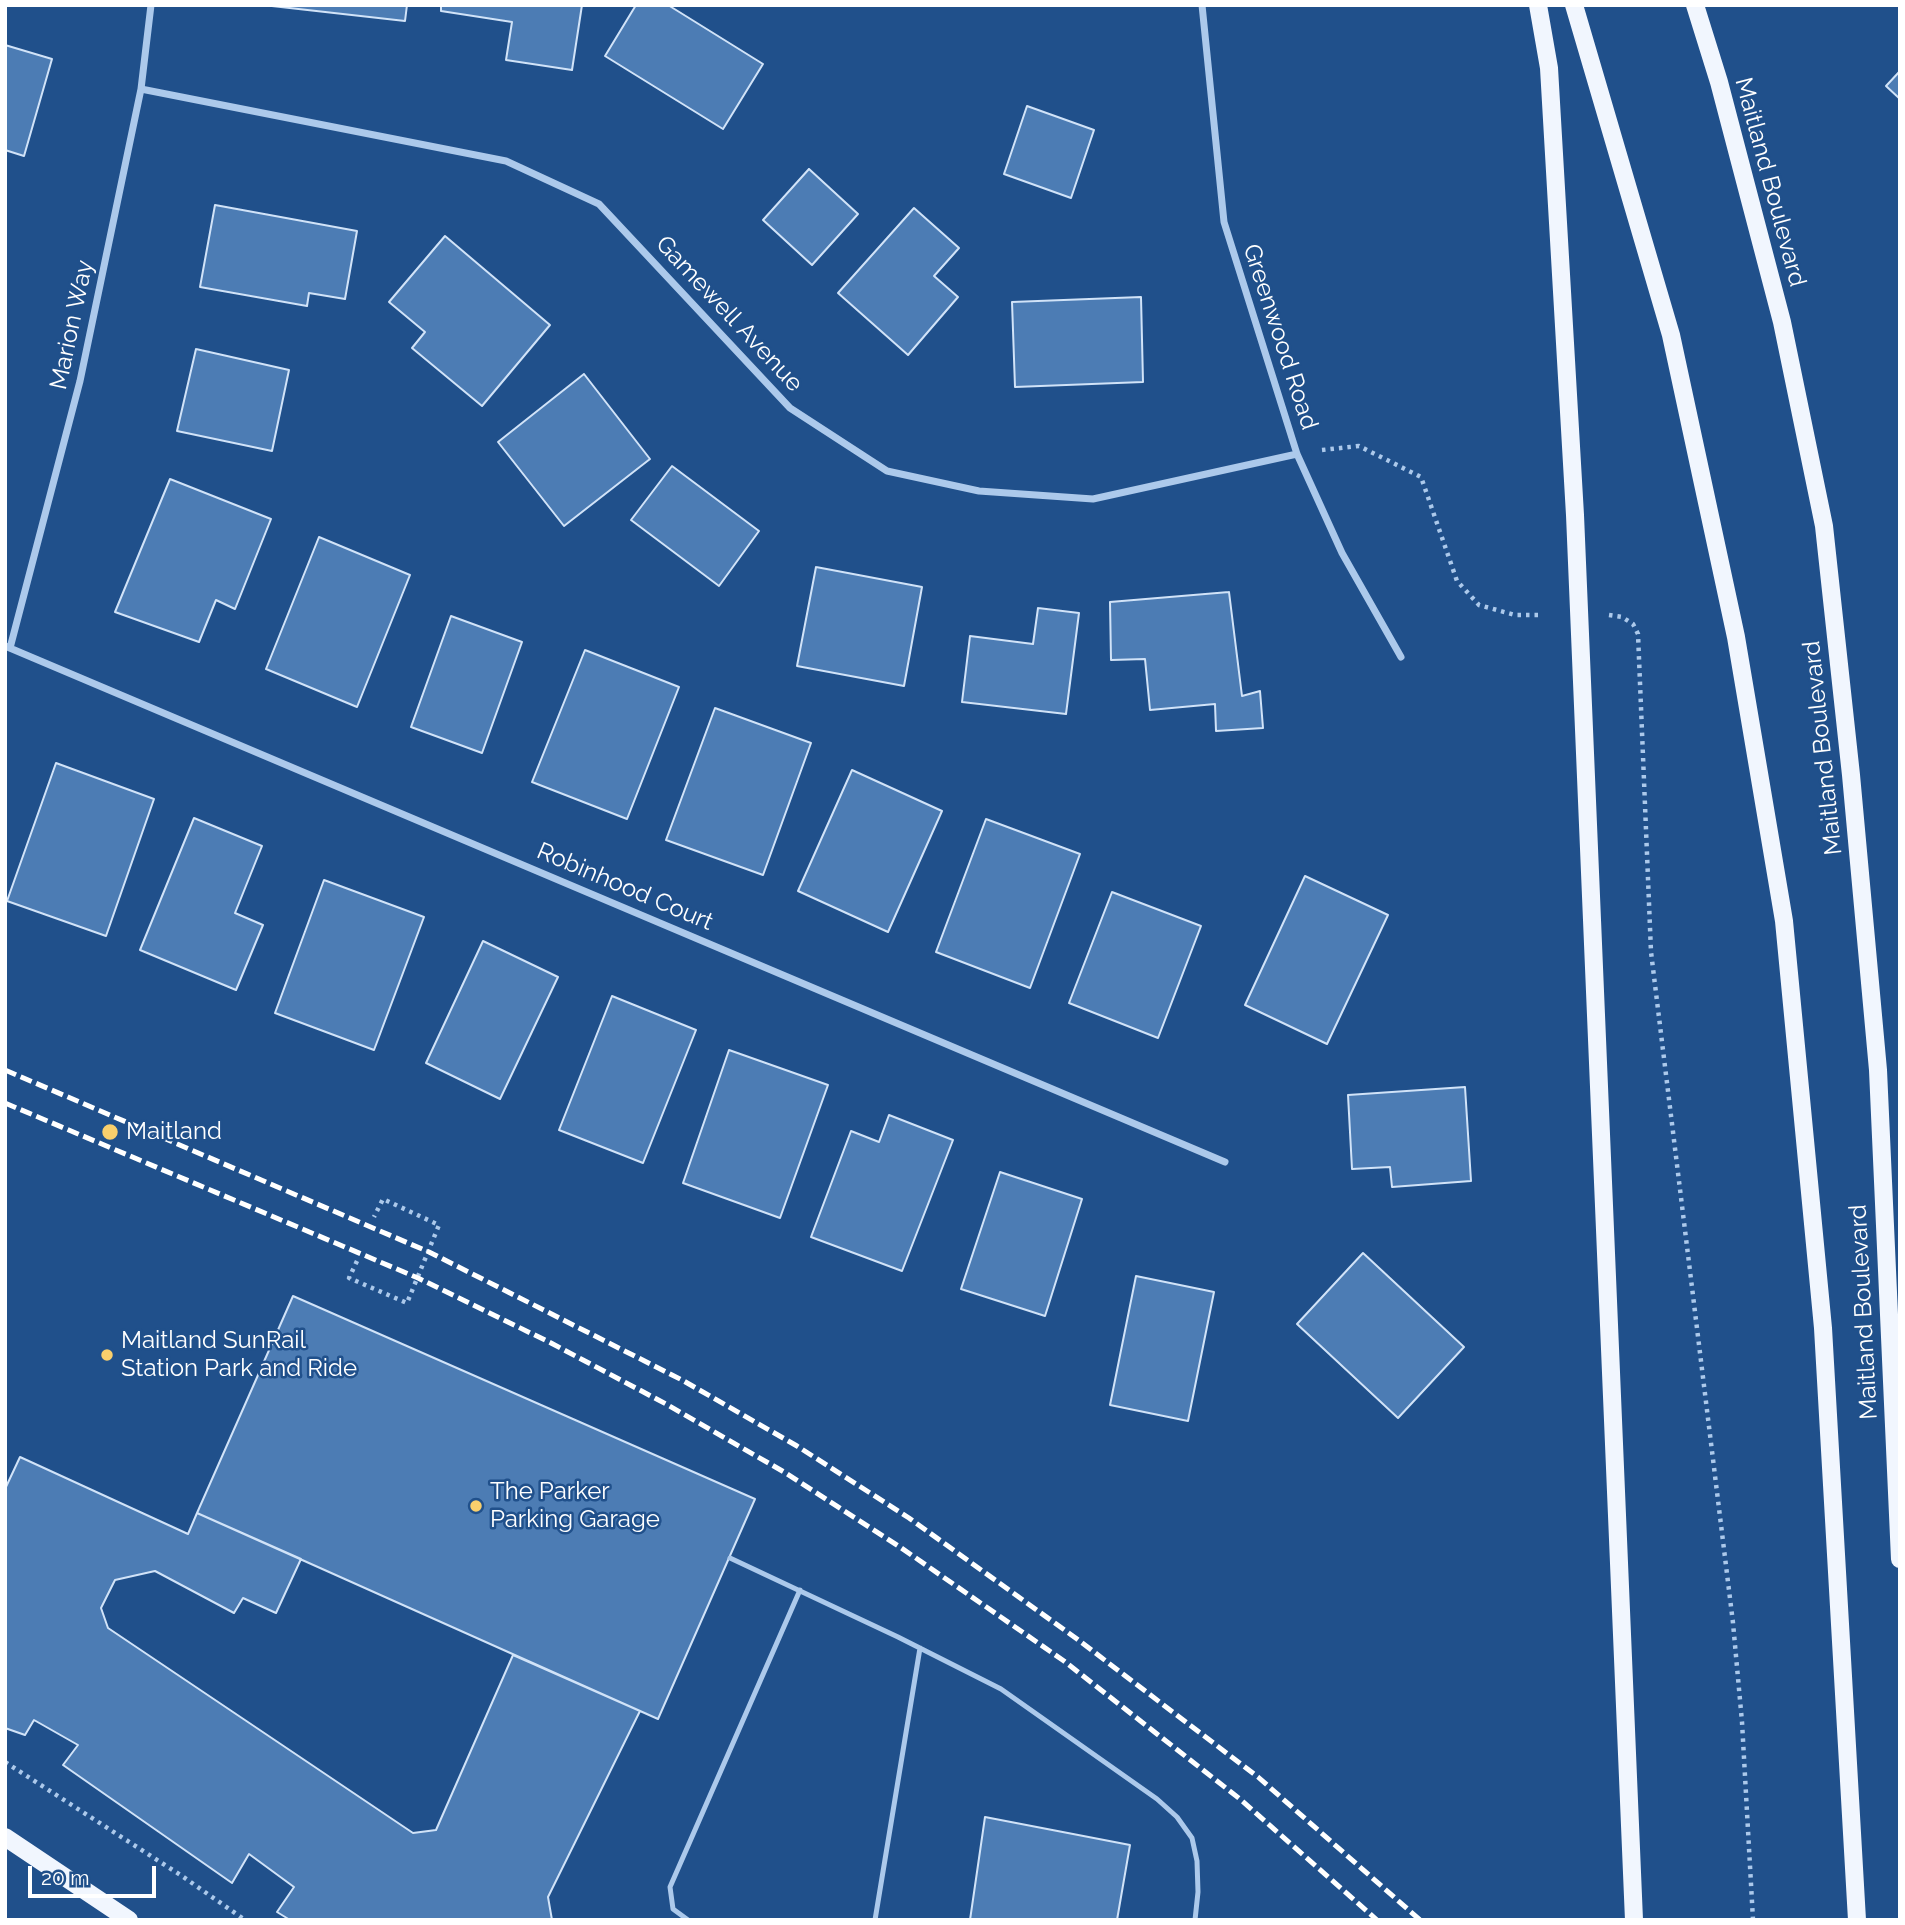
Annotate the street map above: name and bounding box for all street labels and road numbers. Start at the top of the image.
street label: Maitland Boulevard [1728,74,1812,290]
street label: Gamewell Avenue [649,230,809,398]
street label: Greenwood Road [1236,241,1324,433]
street label: Marion Way [44,258,100,392]
street label: Maitland Boulevard [1797,639,1849,857]
street label: Robinhood Court [533,837,717,937]
street label: Maitland Boulevard [1844,1204,1884,1420]

